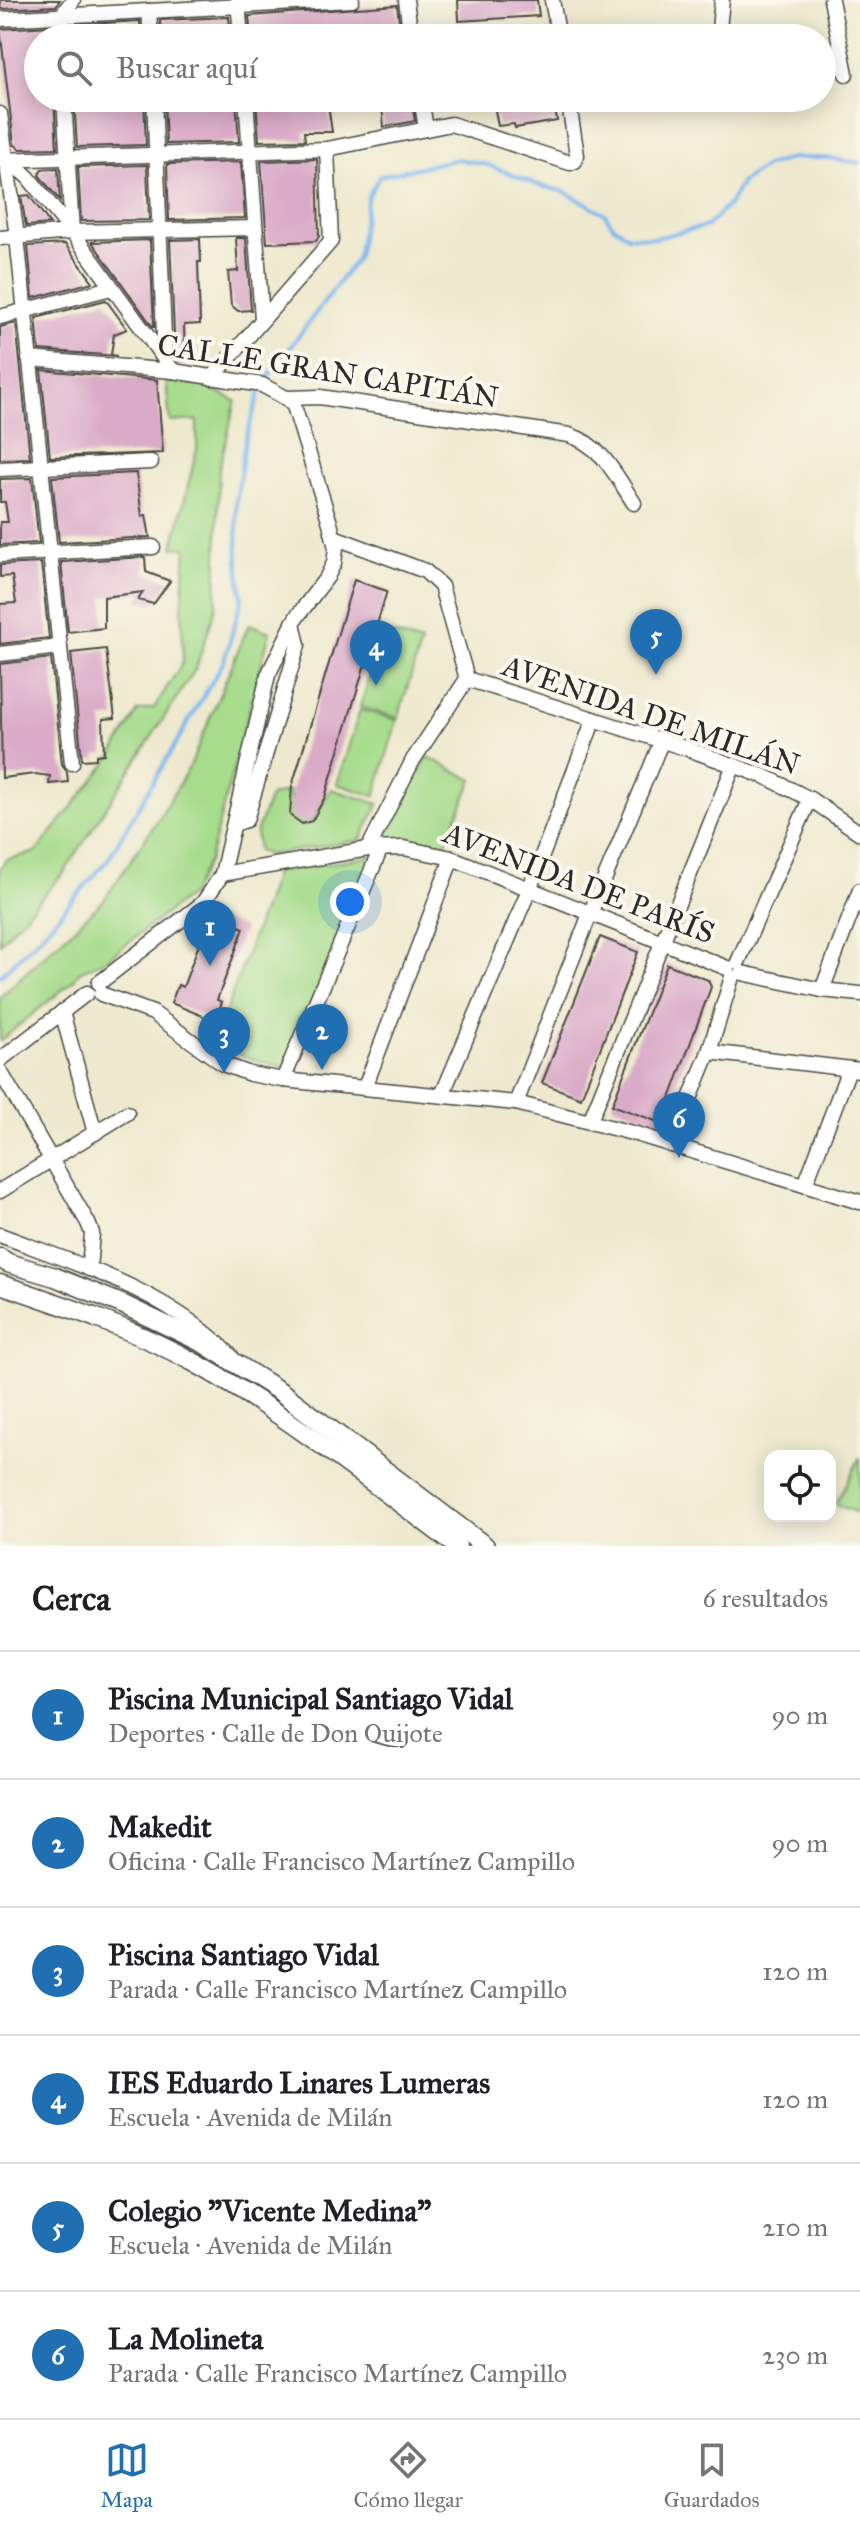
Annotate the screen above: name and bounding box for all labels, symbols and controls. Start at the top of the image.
search box [24,24,836,112]
icon: search [52,46,96,90]
text: Buscar aquí [116,50,257,86]
street label: CALLE GRAN CAPITÁN [155,325,501,416]
pin: 5 [630,609,682,675]
pin: 4 [350,620,402,686]
street label: AVENIDA DE MILÁN [496,646,805,783]
street label: AVENIDA DE PARÍS [437,813,720,951]
your location [330,882,370,922]
pin: 1 [184,900,236,966]
pin: 2 [296,1004,348,1070]
pin: 3 [198,1007,250,1073]
pin: 6 [653,1092,705,1158]
map controls [764,1450,836,1522]
button: locate [764,1450,836,1522]
text: Cerca [32,1578,111,1619]
text: 6 resultados [702,1582,828,1614]
text: Piscina Municipal Santiago Vidal [108,1681,513,1717]
text: 1 [53,1699,63,1731]
text: 90 m [771,1699,828,1731]
text: Deportes · Calle de Don Quijote [108,1717,443,1749]
text: Makedit [108,1809,212,1845]
text: 2 [52,1827,64,1859]
text: 90 m [771,1827,828,1859]
text: Oficina · Calle Francisco Martínez Campillo [108,1845,575,1877]
text: Piscina Santiago Vidal [108,1937,379,1973]
text: 3 [53,1955,63,1987]
text: 120 m [762,1955,828,1987]
text: Parada · Calle Francisco Martínez Campillo [108,1973,567,2005]
text: IES Eduardo Linares Lumeras [108,2065,490,2101]
text: 4 [51,2083,65,2115]
text: 120 m [762,2083,828,2115]
text: Escuela · Avenida de Milán [108,2101,392,2133]
text: Colegio "Vicente Medina" [108,2193,431,2229]
text: 5 [52,2211,64,2243]
text: 210 m [762,2211,828,2243]
text: Escuela · Avenida de Milán [108,2229,392,2261]
text: La Molineta [108,2321,263,2357]
text: 6 [51,2339,65,2371]
text: 230 m [762,2339,828,2371]
text: Parada · Calle Francisco Martínez Campillo [108,2357,567,2389]
tab: Mapa [100,2438,153,2513]
tab: Cómo llegar [354,2438,463,2513]
tab: Guardados [664,2438,760,2513]

